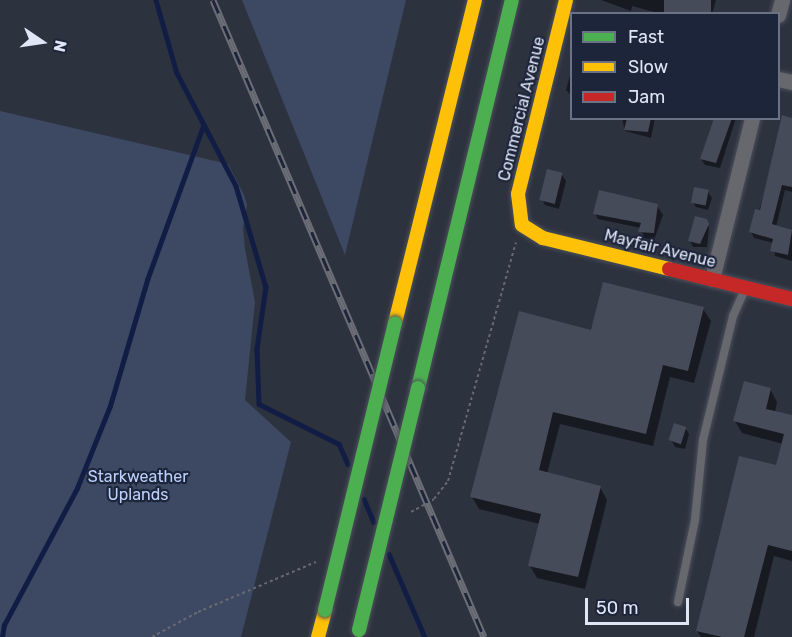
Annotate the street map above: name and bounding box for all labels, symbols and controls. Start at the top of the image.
north arrow [12,12,72,72]
legend [570,12,780,120]
text: Fast [628,26,664,48]
street label: Commercial Avenue [495,35,549,183]
text: N [49,38,71,54]
text: Slow [628,56,668,78]
text: Jam [628,86,665,108]
street label: Mayfair Avenue [602,226,718,272]
park label: Starkweather Uplands [88,467,188,505]
scale bar [588,586,692,624]
text: 50 m [596,597,639,619]

